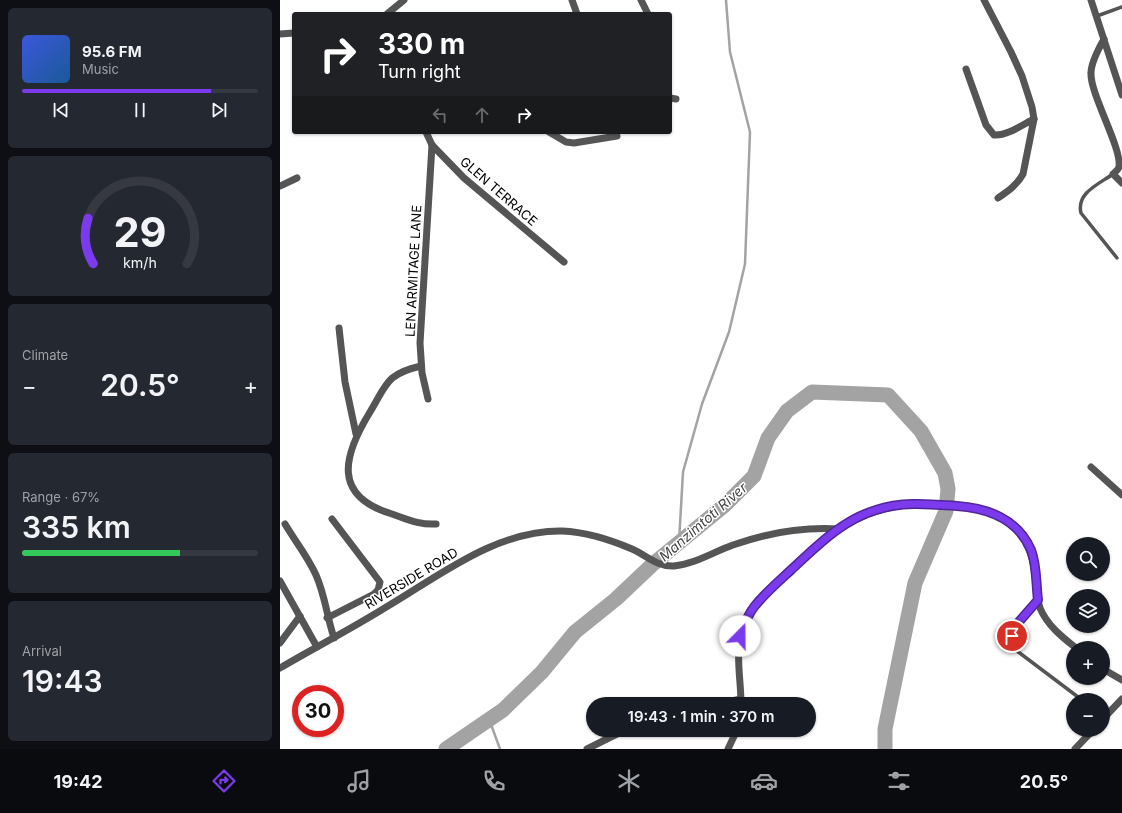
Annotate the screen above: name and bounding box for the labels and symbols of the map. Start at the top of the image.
street label: GLEN TERRACE [457,153,541,229]
street label: LEN ARMITAGE LANE [402,205,424,337]
water label: Manzimtoti River [655,478,751,564]
street label: RIVERSIDE ROAD [361,544,461,612]
position arrow [719,615,761,657]
pin [995,619,1029,653]
speed limit sign: 30 [292,685,344,737]

